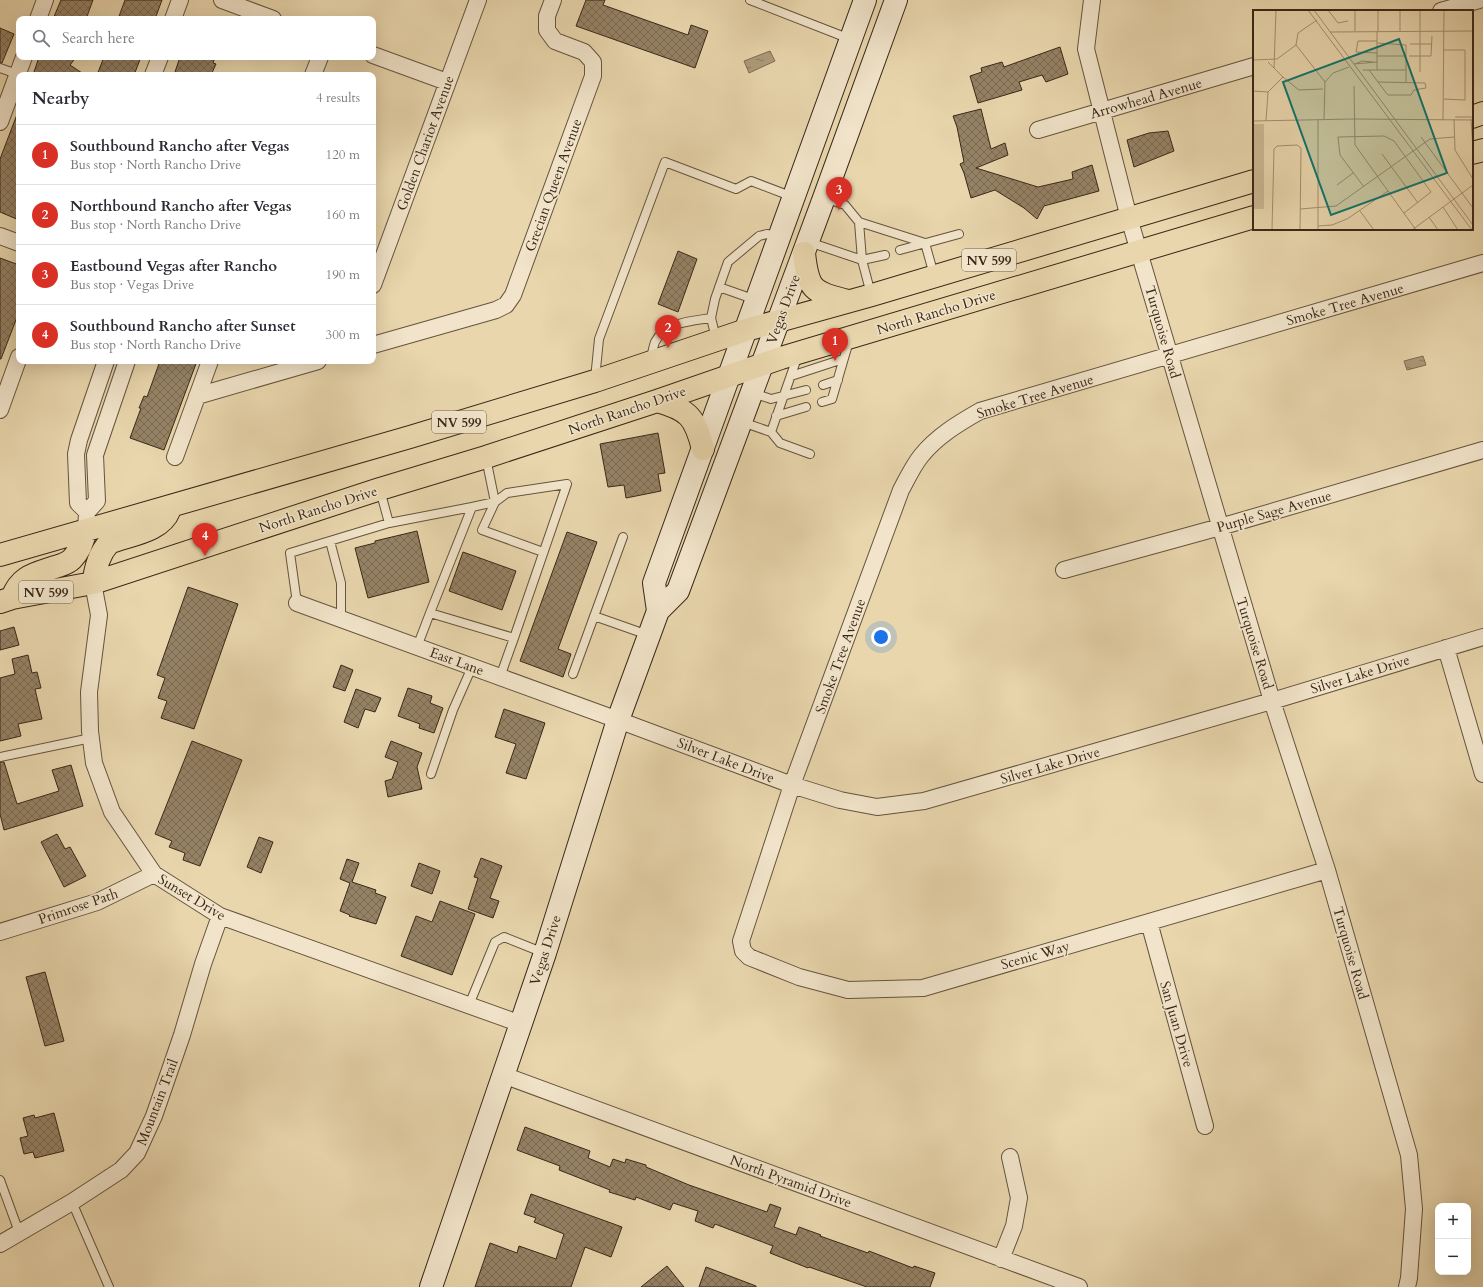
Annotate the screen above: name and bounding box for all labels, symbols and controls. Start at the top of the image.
inset map [1253,10,1473,230]
search box [16,16,376,60]
icon: search [30,27,52,49]
text: Search here [62,28,135,48]
street label: Golden Chariot Avenue [392,73,459,213]
street label: Arrowhead Avenue [1088,73,1204,124]
text: Nearby [32,87,89,110]
text: 4 results [316,89,360,107]
street label: Grecian Queen Avenue [521,116,586,254]
text: Southbound Rancho after Vegas [70,136,289,156]
text: 1 [42,146,48,164]
text: 120 m [326,146,360,164]
text: Bus stop · North Rancho Drive [70,156,241,174]
pin: 3 [826,177,852,210]
text: Northbound Rancho after Vegas [70,196,292,216]
text: 2 [42,206,48,224]
text: 160 m [326,206,360,224]
text: Bus stop · North Rancho Drive [70,216,241,234]
road number: NV 599 [962,249,1016,271]
text: Eastbound Vegas after Rancho [70,256,277,276]
text: 3 [42,266,48,284]
text: 190 m [326,266,360,284]
street label: Vegas Drive [762,272,805,347]
text: Bus stop · Vegas Drive [70,276,194,294]
street label: Smoke Tree Avenue [1284,279,1406,330]
street label: Turquoise Road [1140,284,1185,381]
street label: North Rancho Drive [874,285,998,340]
pin: 2 [655,315,681,348]
text: Southbound Rancho after Sunset [70,316,295,336]
text: 4 [42,326,48,344]
text: 300 m [326,326,360,344]
pin: 1 [822,328,848,361]
text: Bus stop · North Rancho Drive [70,336,241,354]
street label: Smoke Tree Avenue [974,370,1096,423]
street label: North Rancho Drive [566,381,689,440]
road number: NV 599 [432,411,486,433]
street label: North Rancho Drive [257,481,380,538]
street label: Purple Sage Avenue [1215,486,1334,537]
pin: 4 [192,523,218,556]
road number: NV 599 [19,581,73,603]
street label: Turquoise Road [1232,595,1278,692]
street label: Smoke Tree Avenue [811,596,870,716]
your location [871,627,891,647]
street label: East Lane [427,643,487,680]
street label: Silver Lake Drive [1308,650,1412,699]
street label: Silver Lake Drive [674,733,777,788]
street label: Silver Lake Drive [998,742,1102,789]
street label: Sunset Drive [154,870,229,925]
street label: Primrose Path [36,884,121,929]
street label: Turquoise Road [1328,905,1373,1002]
street label: Vegas Drive [525,913,566,988]
street label: Scenic Way [999,936,1072,974]
street label: San Juan Drive [1155,979,1198,1069]
street label: Mountain Trail [132,1056,183,1148]
street label: North Pyramid Drive [727,1151,854,1212]
map controls [1435,1203,1471,1275]
button: + [1435,1203,1471,1239]
button: − [1435,1239,1471,1275]

